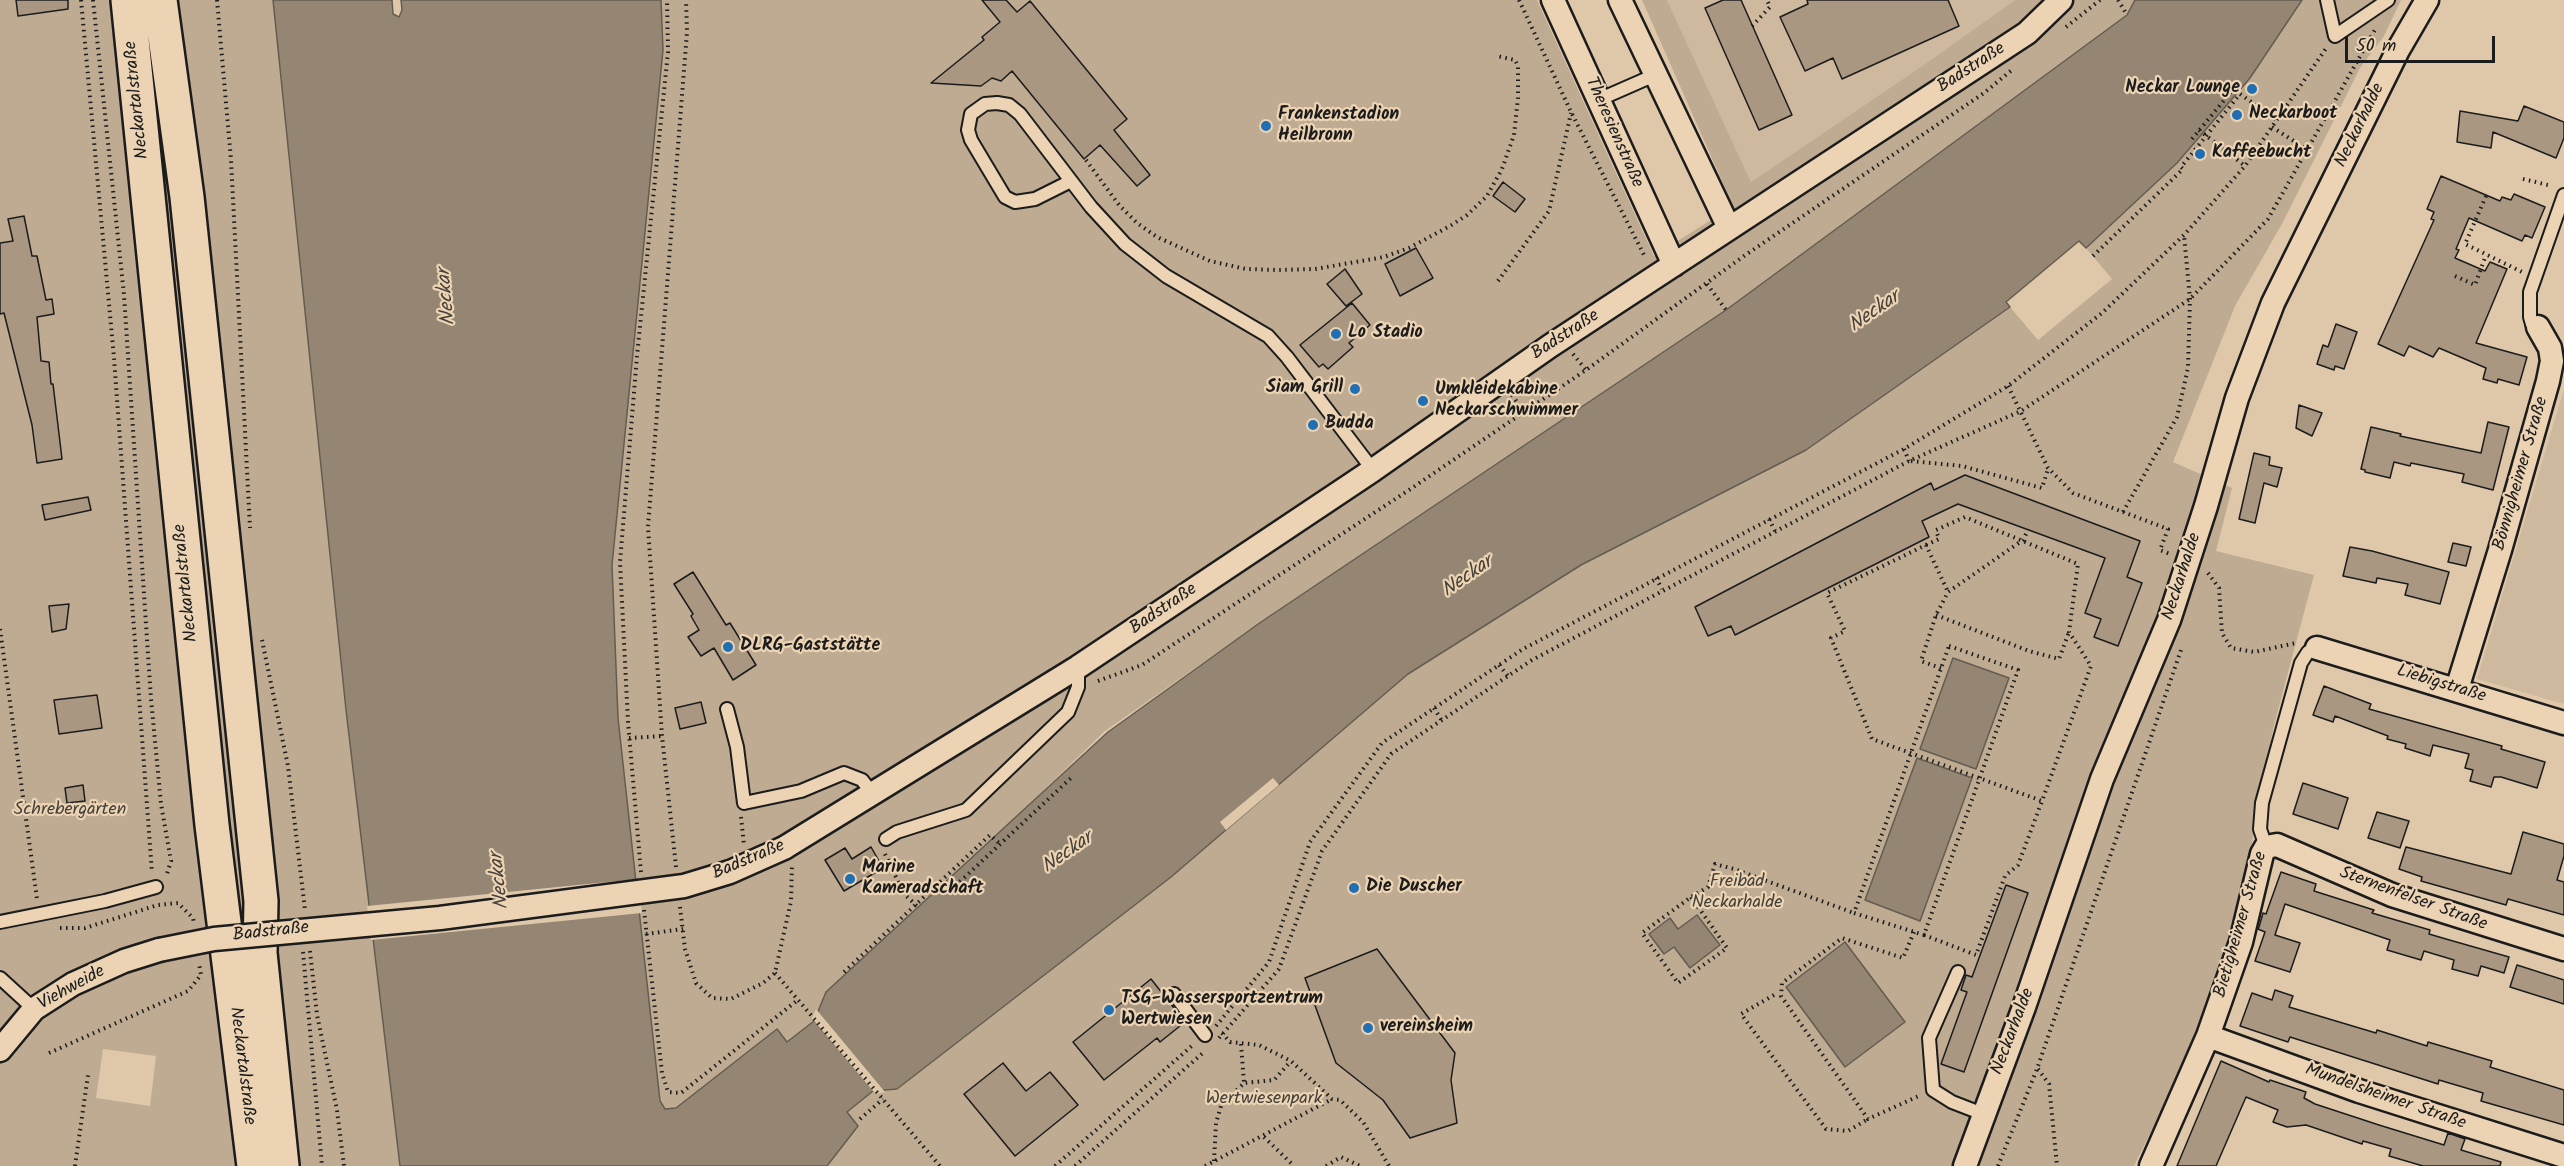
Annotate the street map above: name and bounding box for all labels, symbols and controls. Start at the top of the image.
scale bar [2348,24,2498,62]
text: 50 m [2356,32,2396,61]
street label: Badstraße [1934,39,2010,99]
street label: Neckartalstraße [121,40,155,160]
street label: Theresienstraße [1579,74,1647,192]
place label: Neckar Lounge [2125,78,2240,100]
street label: Neckarhalde [2331,80,2391,172]
marker: Neckar Lounge [2245,82,2259,96]
place label: Neckarboot [2249,104,2337,126]
place label: Frankenstadion Heilbronn [1278,105,1399,148]
marker: Neckarboot [2230,108,2244,122]
marker: Frankenstadion Heilbronn [1259,119,1273,133]
place label: Kaffeebucht [2212,143,2311,165]
marker: Kaffeebucht [2193,147,2207,161]
water label: Neckar [434,268,462,326]
water label: Neckar [1845,287,1905,339]
street label: Badstraße [1528,306,1604,366]
place label: Lo Stadio [1348,323,1423,345]
marker: Lo Stadio [1329,327,1343,341]
place label: Siam Grill [1266,378,1343,400]
place label: Umkleidekabine Neckarschwimmer [1435,380,1578,422]
marker: Siam Grill [1348,382,1362,396]
marker: Umkleidekabine Neckarschwimmer [1416,394,1430,408]
street label: Bönnigheimer Straße [2490,395,2554,553]
place label: Budda [1325,414,1374,436]
marker: Budda [1306,418,1320,432]
street label: Neckartalstraße [170,523,204,643]
street label: Neckarhalde [2159,531,2207,623]
water label: Neckar [1438,552,1498,604]
street label: Badstraße [1126,580,1202,640]
place label: DLRG-Gaststätte [740,636,880,658]
marker: DLRG-Gaststätte [721,640,735,654]
street label: Liebigstraße [2394,661,2488,709]
park label: Schrebergärten [14,800,126,822]
water label: Neckar [1038,828,1098,880]
street label: Badstraße [710,836,788,886]
street label: Bietigheimer Straße [2211,850,2273,1000]
water label: Neckar [486,851,516,911]
place label: Marine Kameradschaft [862,858,983,900]
street label: Sternenfelser Straße [2336,863,2490,937]
marker: Marine Kameradschaft [843,872,857,886]
park label: Freibad Neckarhalde [1692,872,1782,914]
place label: Die Duscher [1366,877,1462,899]
marker: Die Duscher [1347,881,1361,895]
street label: Badstraße [232,918,310,948]
street label: Viehweide [35,962,109,1016]
street label: Neckarhalde [1988,986,2040,1078]
place label: TSG-Wassersportzentrum Wertwiesen [1121,989,1323,1032]
marker: TSG-Wassersportzentrum Wertwiesen [1102,1003,1116,1017]
street label: Neckartalstraße [223,1006,259,1126]
place label: vereinsheim [1380,1017,1473,1039]
marker: vereinsheim [1361,1021,1375,1035]
street label: Mundelsheimer Straße [2302,1060,2468,1136]
park label: Wertwiesenpark [1206,1089,1322,1111]

